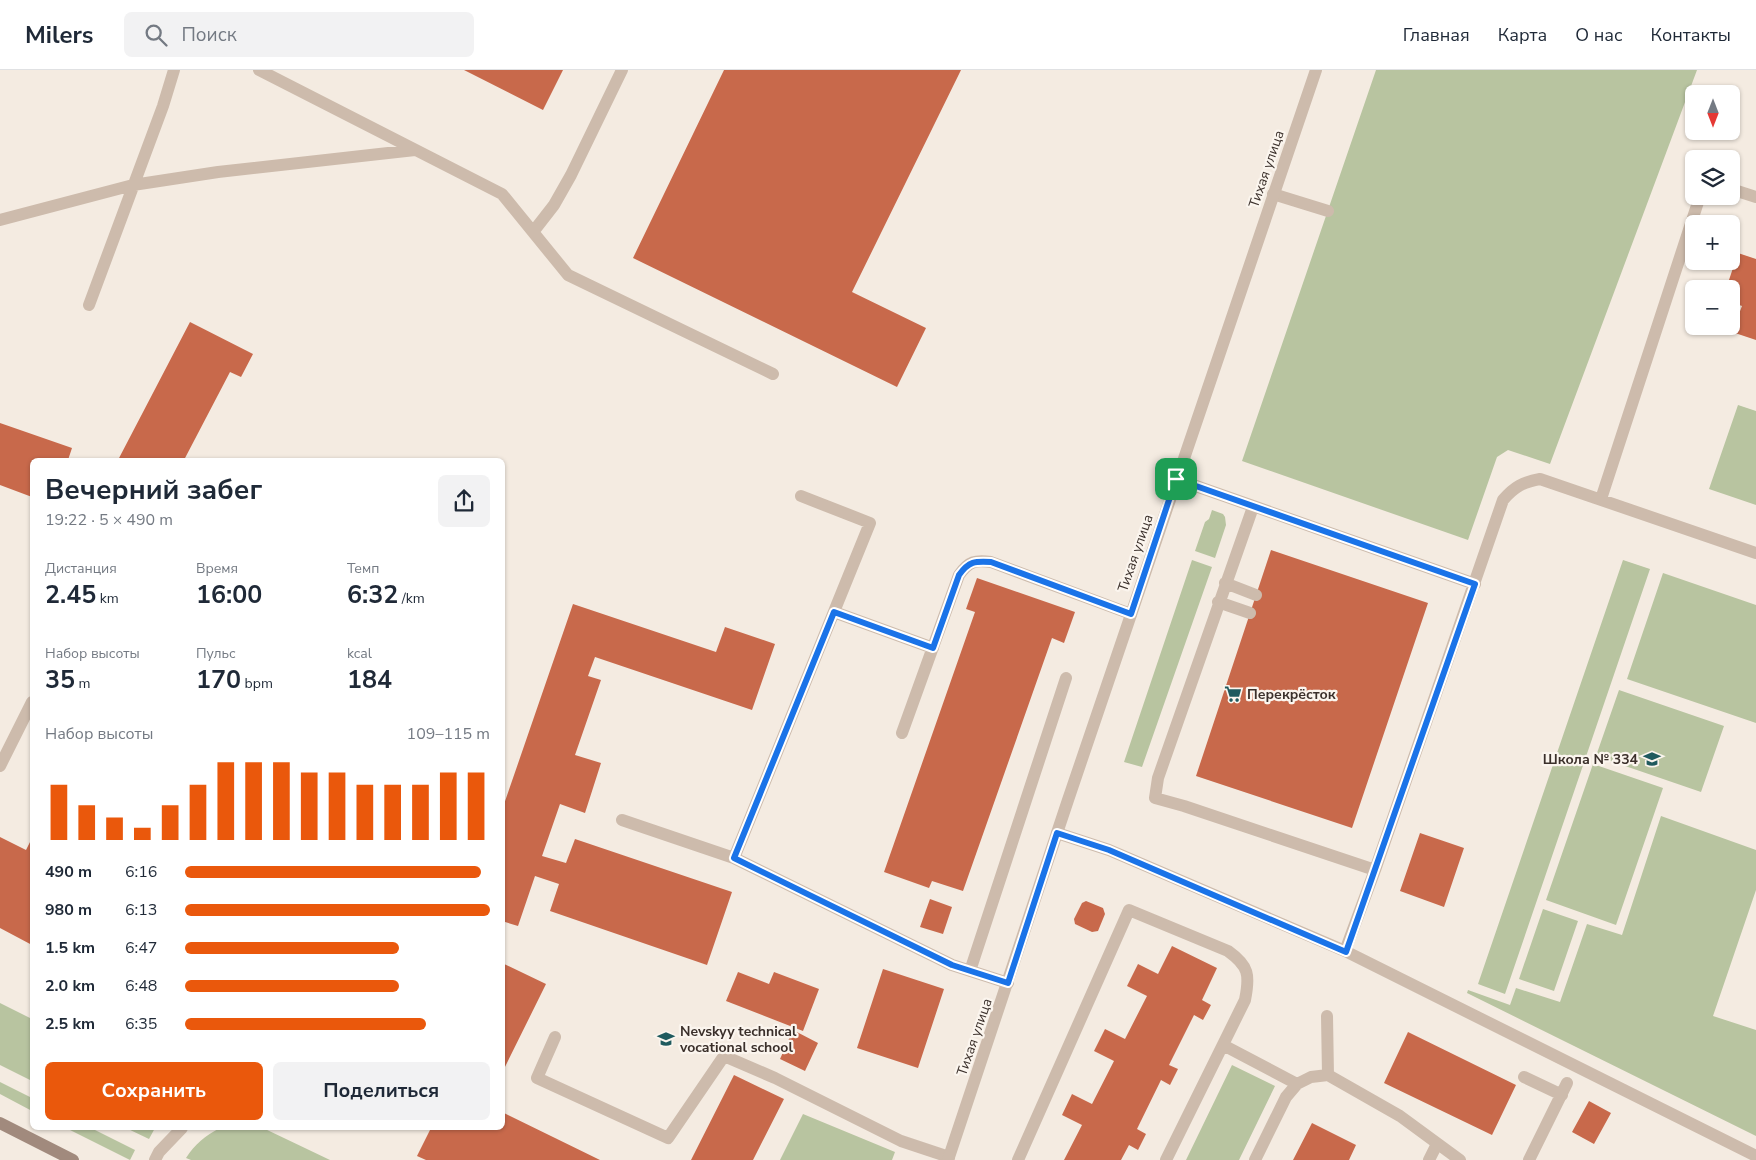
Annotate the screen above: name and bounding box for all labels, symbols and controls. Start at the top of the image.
search box [124,12,474,57]
text: Milers [25,19,94,51]
icon: search [142,21,170,49]
text: Поиск [182,22,237,48]
text: Главная [1403,23,1470,47]
text: Карта [1498,23,1547,47]
text: О нас [1575,23,1623,47]
text: Контакты [1651,23,1731,47]
north arrow [1685,85,1740,140]
map controls [1685,85,1740,335]
street label: Тихая улица [1244,128,1289,210]
button: layers [1685,150,1740,205]
button: + [1685,215,1740,270]
button: − [1685,280,1740,335]
pin [1155,458,1197,500]
icon: arrive [1162,465,1190,493]
text: Вечерний забег [45,471,262,509]
button: share [438,475,490,527]
text: 19:22 · 5 × 490 m [45,509,173,531]
street label: Тихая улица [1113,512,1158,594]
text: Дистанция [45,559,117,578]
text: Время [196,559,238,578]
text: Темп [347,559,379,578]
text: 2.45 [45,578,96,612]
text: 16:00 [196,578,262,612]
text: 6:32 [347,578,398,612]
text: km [96,589,119,608]
text: /km [398,589,425,608]
text: Набор высоты [45,644,140,663]
text: Пульс [196,644,236,663]
text: kcal [347,644,372,663]
text: 35 [45,663,75,697]
text: 170 [196,663,241,697]
text: 184 [347,663,392,697]
text: m [75,674,91,693]
text: bpm [241,674,273,693]
supermarket icon: Перекрёсток [1223,684,1243,704]
place label: Перекрёсток [1247,685,1336,704]
text: Набор высоты [45,723,153,745]
text: 109–115 m [407,723,490,745]
school or university icon: Школа № 334 [1642,749,1662,769]
place label: Школа № 334 [1543,750,1639,769]
text: 490 m [45,861,92,883]
text: 6:16 [125,861,157,883]
text: 980 m [45,899,92,921]
text: 6:13 [125,899,157,921]
text: 1.5 km [45,937,95,959]
text: 6:47 [125,937,157,959]
text: 2.0 km [45,975,95,997]
text: 6:48 [125,975,157,997]
street label: Тихая улица [952,996,997,1078]
text: 2.5 km [45,1013,95,1035]
text: 6:35 [125,1013,157,1035]
place label: Nevskyy technical vocational school [679,1022,797,1057]
school or university icon: Nevskyy technical vocational school [656,1029,676,1049]
button: Сохранить [45,1062,263,1120]
button: Поделиться [273,1062,490,1120]

